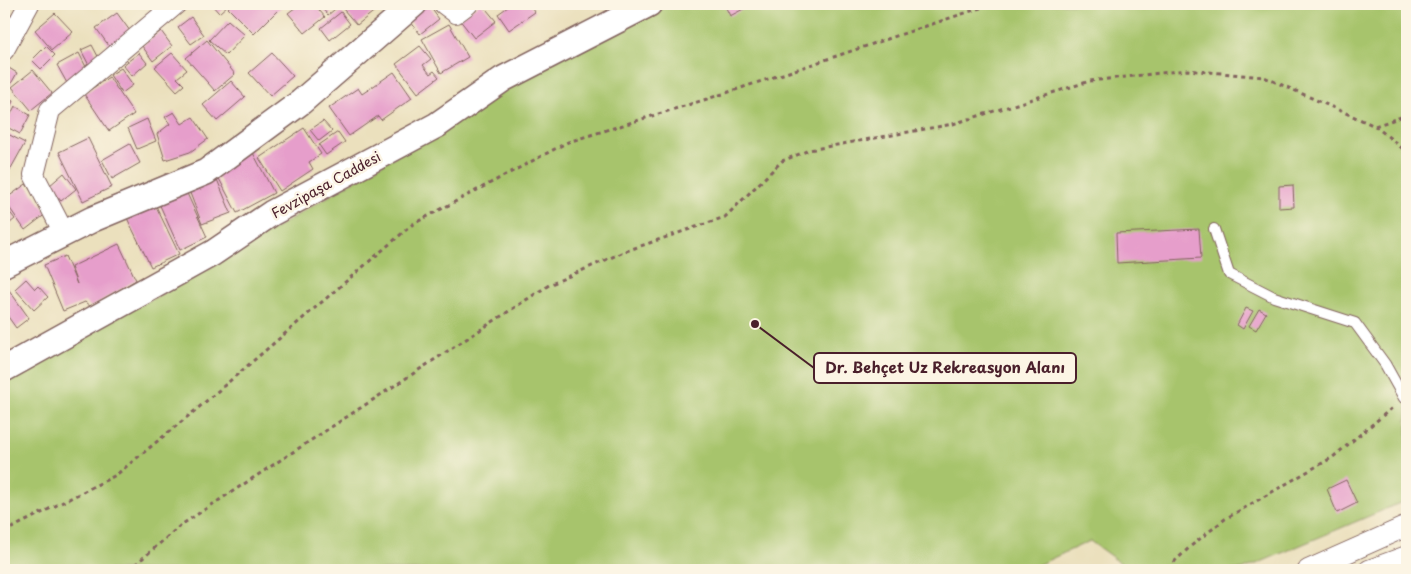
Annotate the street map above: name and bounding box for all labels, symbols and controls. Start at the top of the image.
street label: Fevzipaşa Caddesi [267,146,384,223]
callout: Dr. Behçet Uz Rekreasyon Alanı [814,353,1076,383]
text: Dr. Behçet Uz Rekreasyon Alanı [825,355,1065,378]

